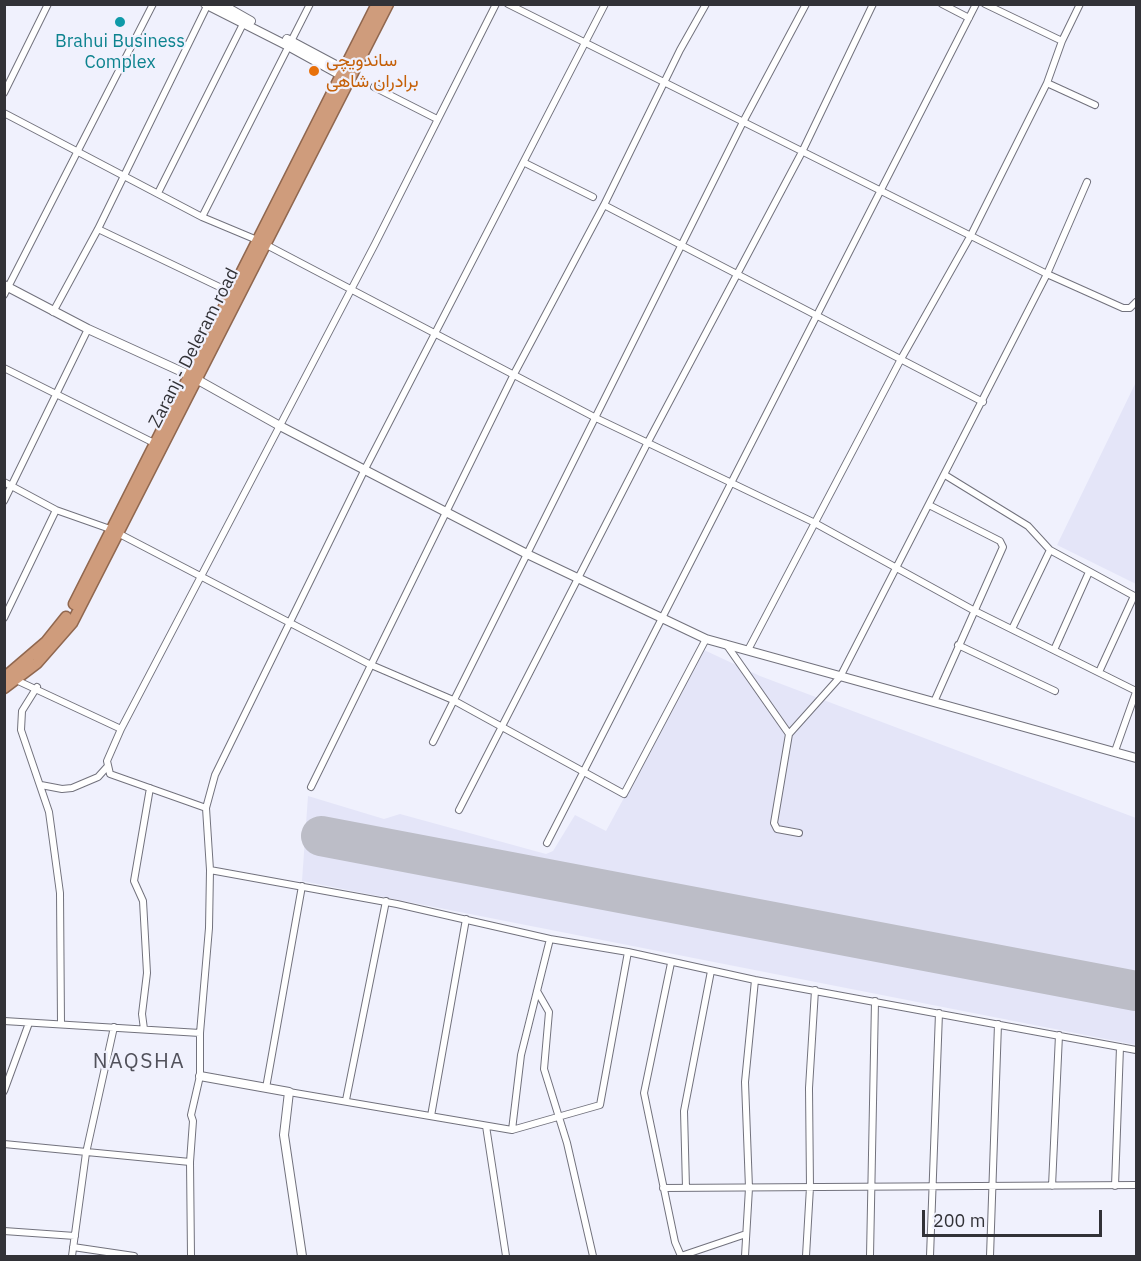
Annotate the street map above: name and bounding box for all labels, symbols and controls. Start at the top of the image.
marker: Brahui Business Complex [113,15,127,29]
place label: Brahui Business Complex [55,31,185,74]
place label: ساندویچی برادران شاهی [326,50,418,92]
marker: ساندویچی برادران شاهی [307,64,321,78]
street label: Zaranj - Deleram road [144,265,244,431]
district label: NAQSHA [93,1049,185,1075]
scale bar [925,1198,1105,1236]
text: 200 m [933,1209,985,1232]

